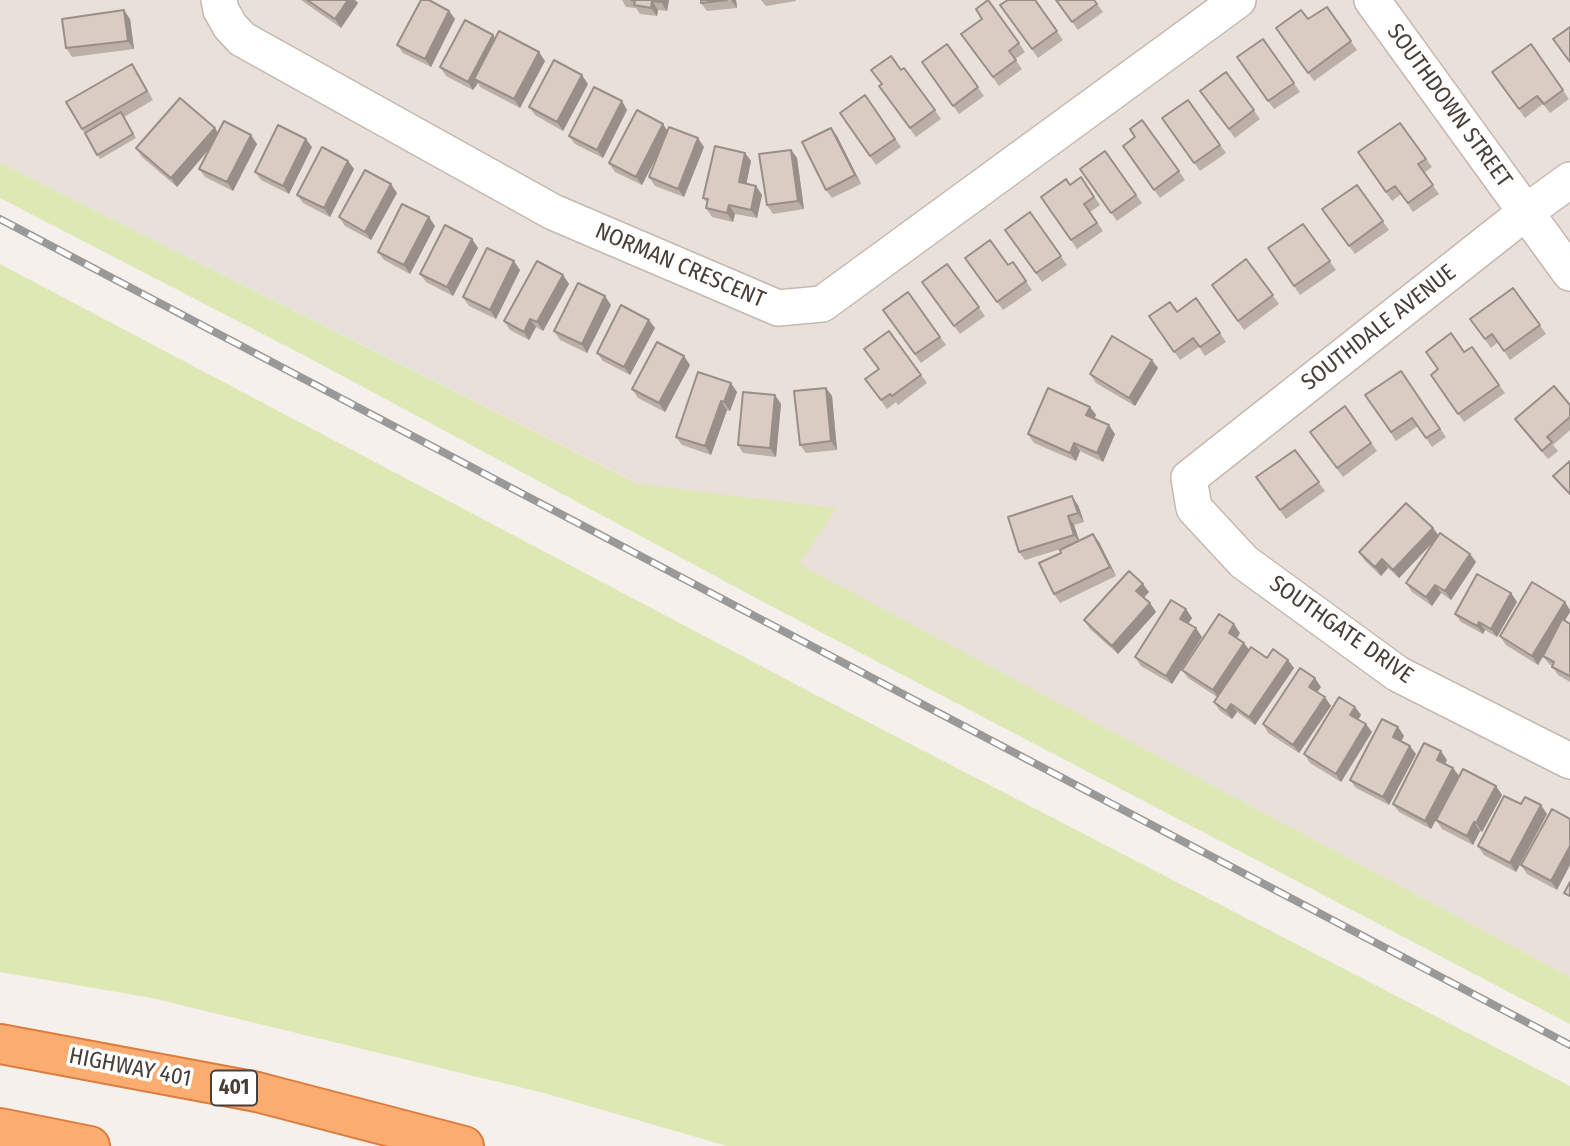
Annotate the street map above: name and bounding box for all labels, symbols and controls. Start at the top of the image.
street label: SOUTHDOWN STREET [1381,19,1517,193]
street label: NORMAN CRESCENT [591,218,769,314]
street label: SOUTHDALE AVENUE [1296,259,1462,397]
street label: SOUTHGATE DRIVE [1264,570,1418,690]
street label: HIGHWAY 401 [67,1043,193,1093]
road number: 401 [211,1070,257,1106]

